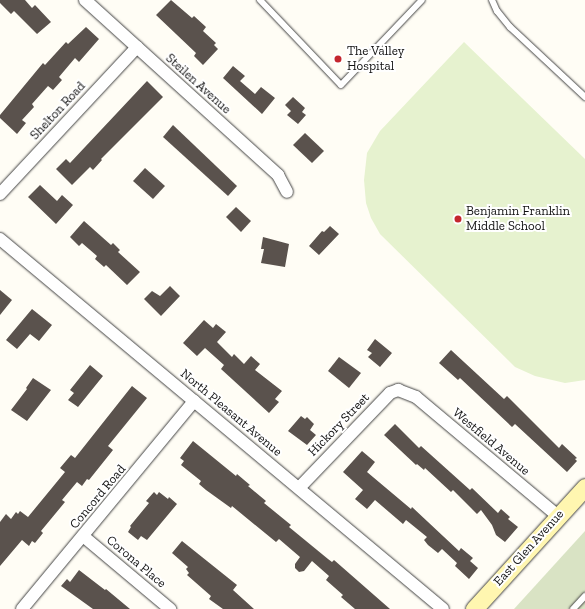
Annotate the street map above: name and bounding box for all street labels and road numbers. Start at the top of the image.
street label: Steilen Avenue [162,51,234,117]
street label: Shelton Road [27,79,89,143]
street label: North Pleasant Avenue [177,366,285,460]
street label: Hickory Street [305,390,373,460]
street label: Westfield Avenue [449,405,533,479]
street label: Concord Road [67,462,129,532]
street label: East Glen Avenue [491,507,567,589]
street label: Corona Place [103,533,169,591]

